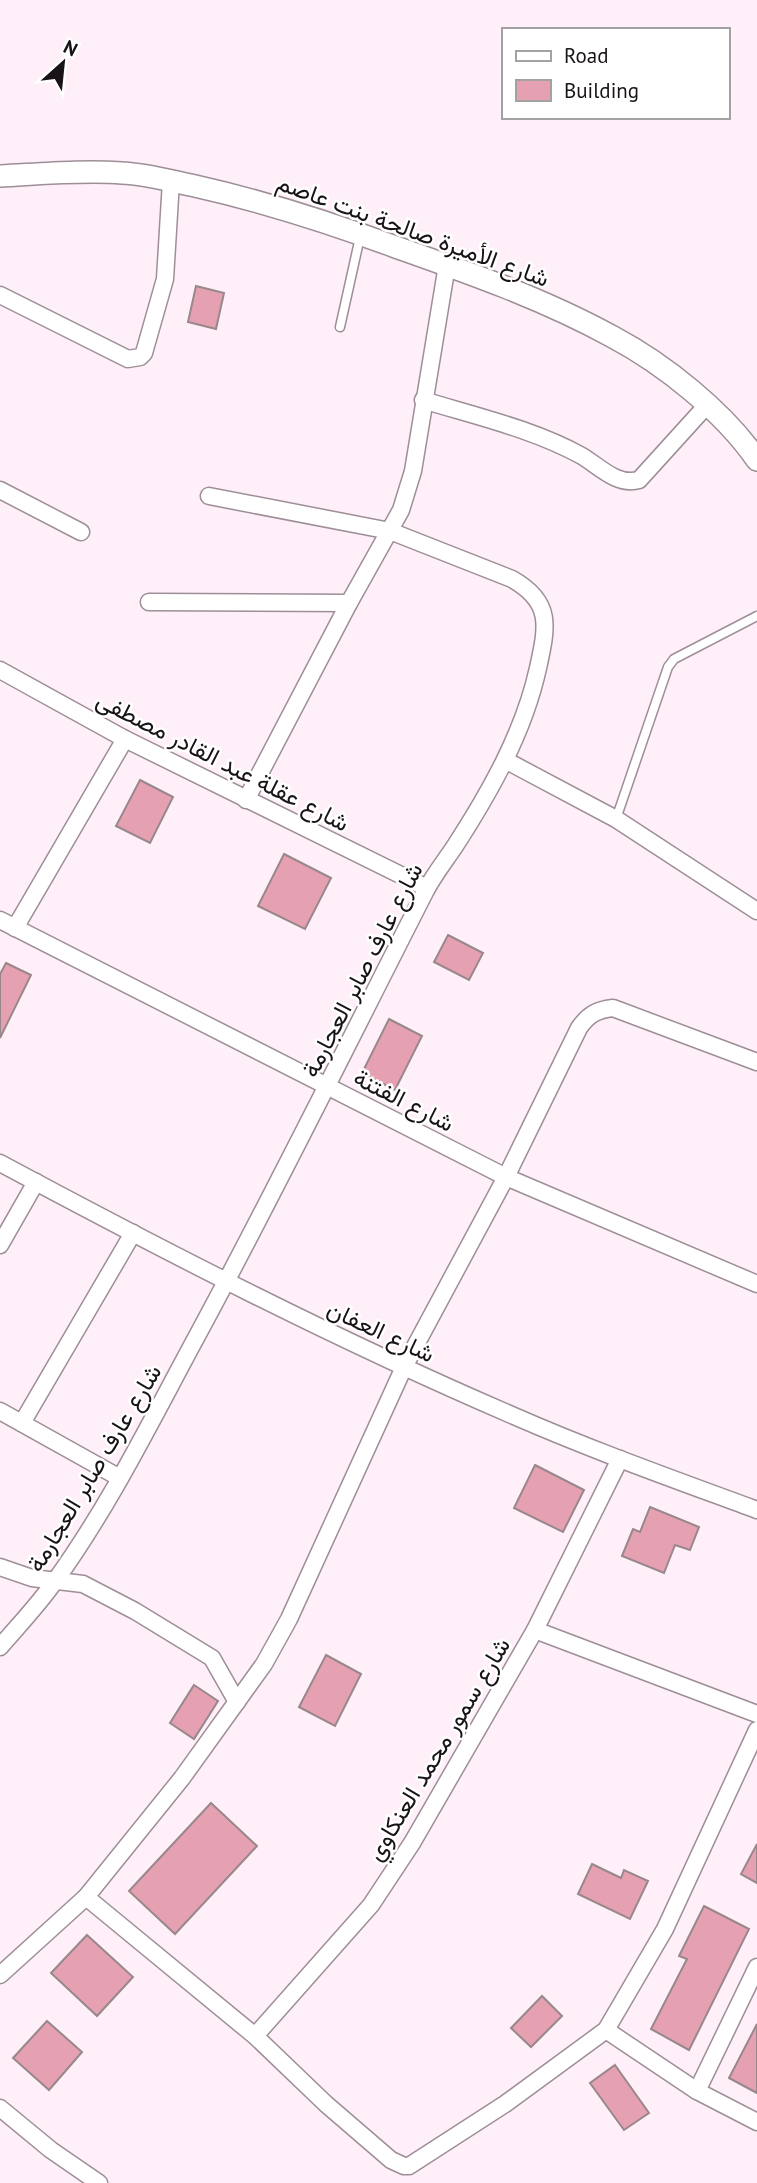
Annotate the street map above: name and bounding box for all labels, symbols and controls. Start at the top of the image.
north arrow [28,28,98,98]
legend [502,28,729,119]
text: N [60,34,82,61]
text: Road [564,42,608,69]
text: Building [564,77,639,104]
street label: شارع الأميرة صالحة بنت عاصم [272,166,553,295]
street label: شارع عقلة عبد القادر مصطفى [91,684,355,839]
street label: شارع عارف صابر العجارمة [294,857,430,1083]
street label: شارع الفتنة [348,1061,460,1139]
street label: شارع العفان [322,1293,440,1370]
street label: شارع عارف صابر العجارمة [20,1359,169,1578]
street label: شارع سمور محمد العنكاوي [359,1632,520,1868]

